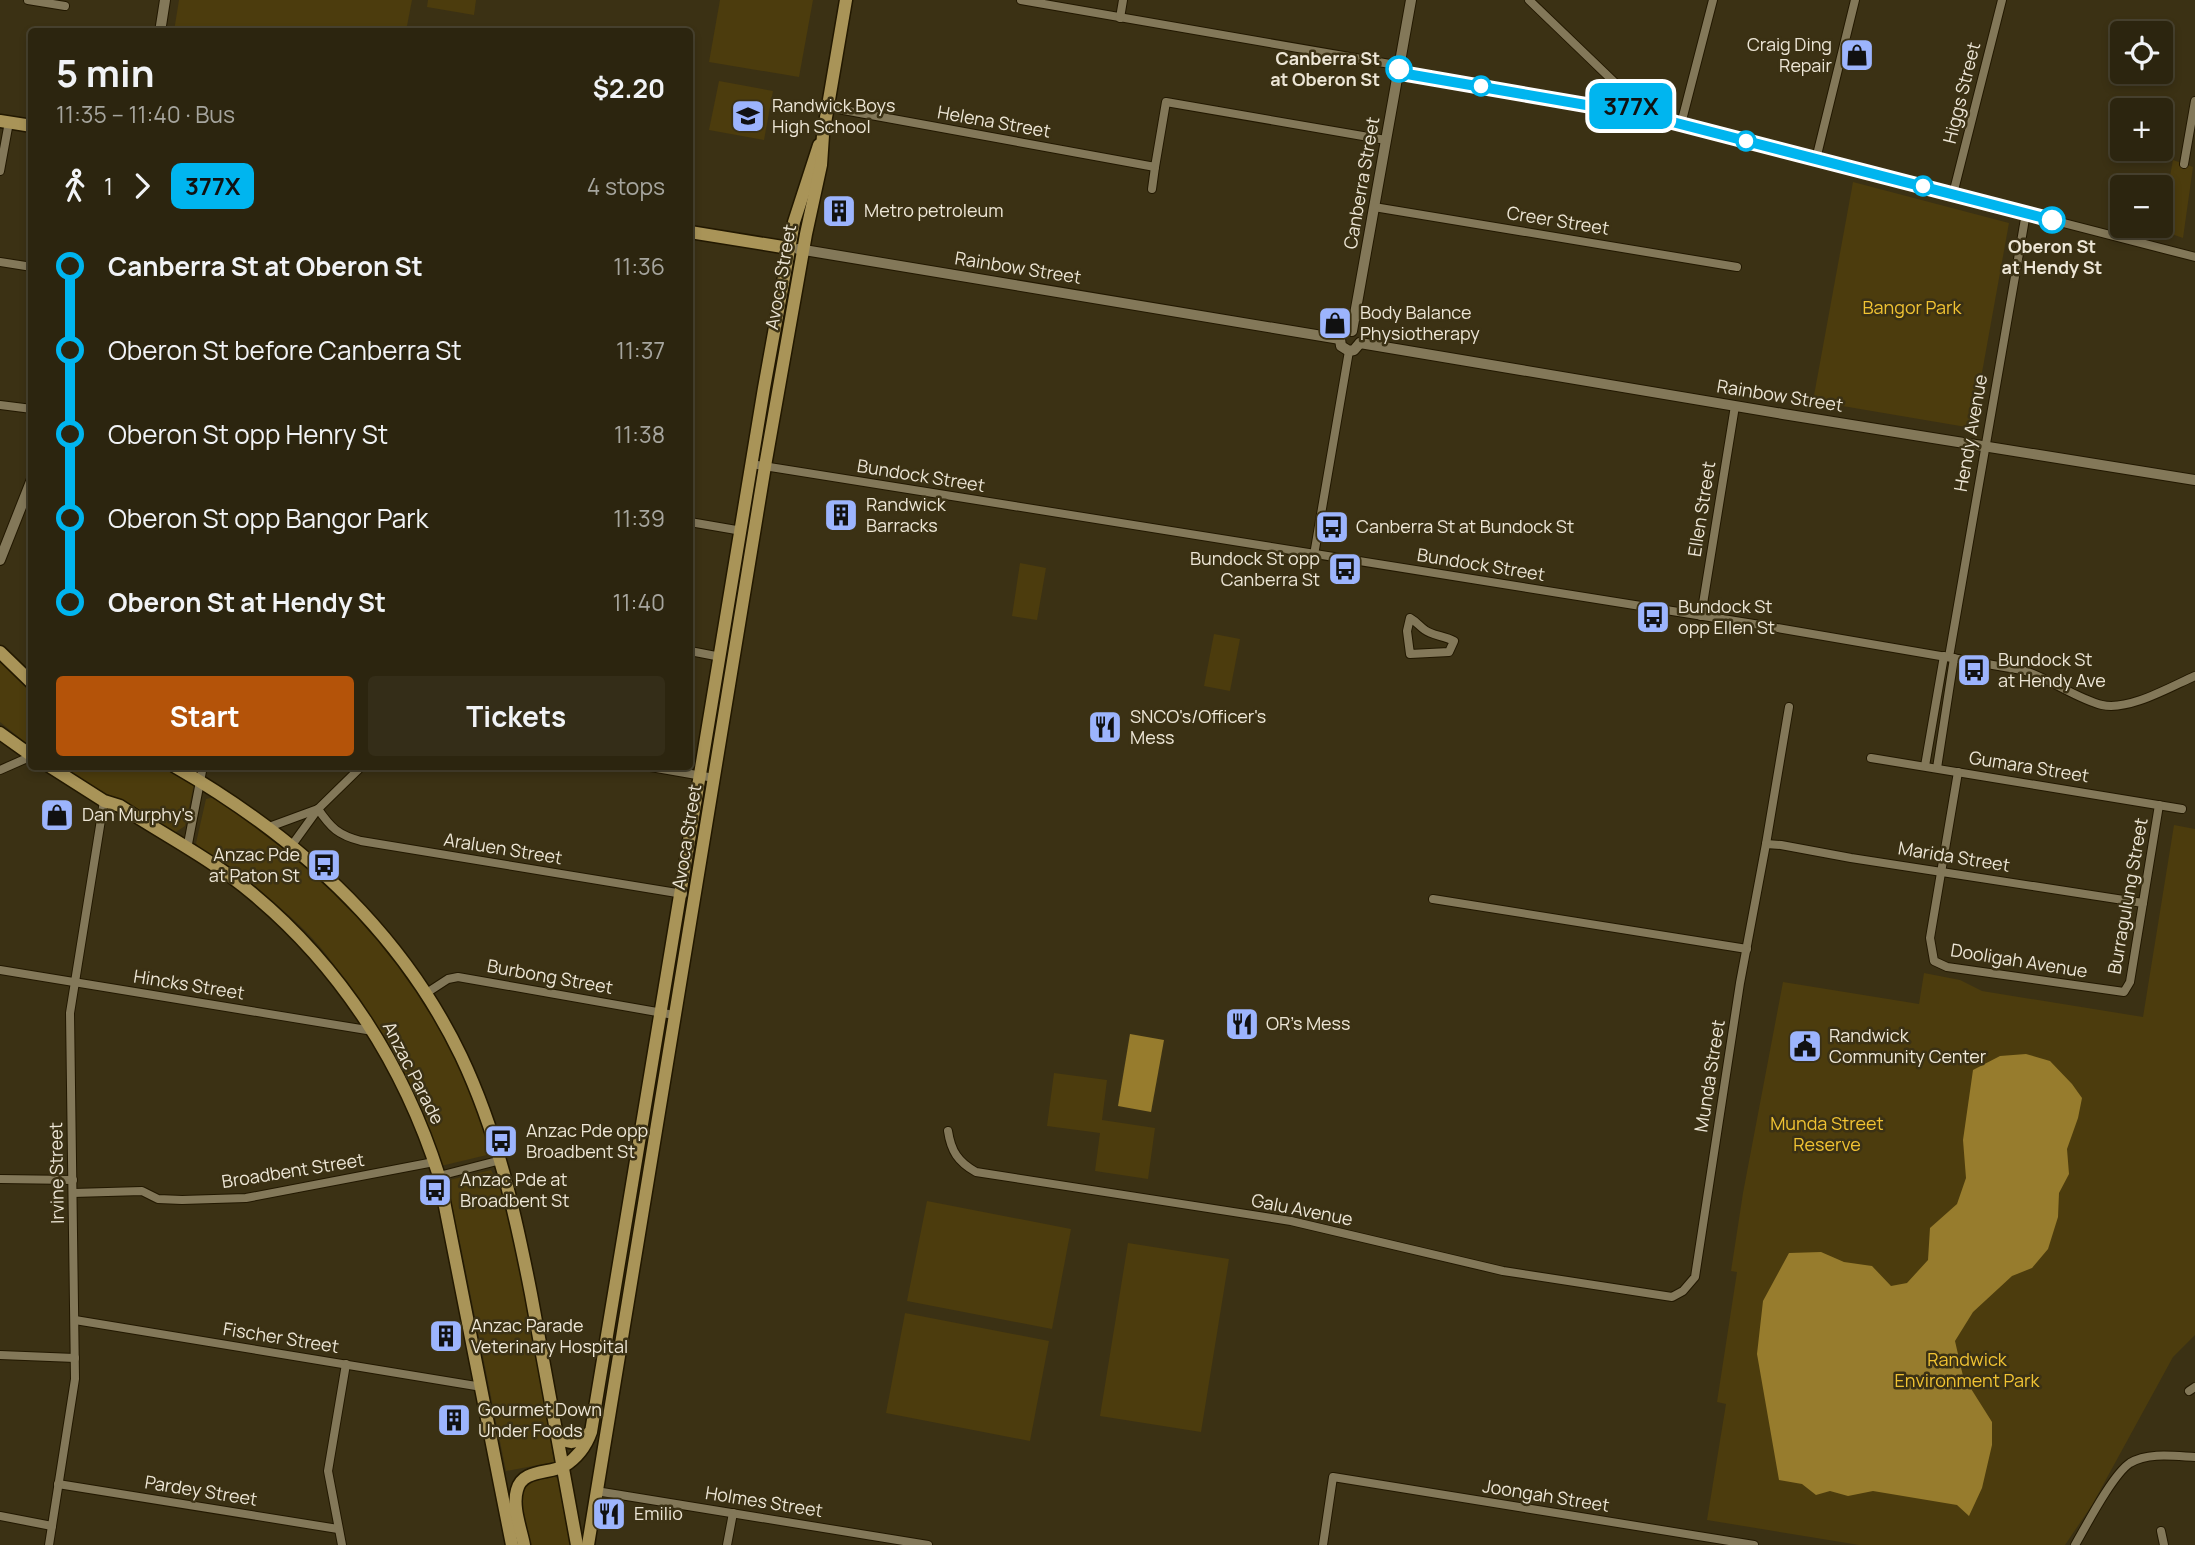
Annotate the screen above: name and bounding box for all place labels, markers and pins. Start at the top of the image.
place label: Craig Ding Repair [1747,32,1833,77]
shop icon: Craig Ding Repair [1838,36,1876,74]
place label: Canberra St at Oberon St [1270,46,1380,91]
marker: Canberra St at Oberon St [1386,56,1412,82]
unlabelled marker [1471,76,1491,96]
place label: Randwick Boys High School [772,93,895,138]
school or university icon: Randwick Boys High School [729,97,767,135]
unlabelled marker [1736,131,1756,151]
unlabelled marker [1913,176,1933,196]
building icon: Metro petroleum [820,192,858,230]
place label: Metro petroleum [864,198,1003,222]
marker: Oberon St at Hendy St [2039,207,2065,233]
place label: Oberon St at Hendy St [2002,234,2102,279]
place label: Body Balance Physiotherapy [1360,300,1480,345]
shop icon: Body Balance Physiotherapy [1316,304,1354,342]
place label: Randwick Barracks [866,492,947,537]
building icon: Randwick Barracks [822,496,860,534]
bus stop icon: Canberra St at Bundock St [1313,508,1351,546]
place label: Canberra St at Bundock St [1356,514,1574,538]
place label: Bundock St opp Canberra St [1190,546,1320,591]
bus stop icon: Bundock St opp Canberra St [1326,550,1364,588]
place label: Bundock St opp Ellen St [1678,594,1775,639]
bus stop icon: Bundock St opp Ellen St [1634,598,1672,636]
place label: Bundock St at Hendy Ave [1998,647,2106,692]
bus stop icon: Bundock St at Hendy Ave [1955,651,1993,689]
place label: SNCO's/Officer's Mess [1130,704,1266,749]
restaurant icon: SNCO's/Officer's Mess [1086,708,1124,746]
shop icon: Dan Murphy's [38,796,76,834]
place label: Dan Murphy's [82,802,193,826]
place label: Anzac Pde at Paton St [209,842,300,887]
bus stop icon: Anzac Pde at Paton St [305,846,343,884]
restaurant icon: OR's Mess [1223,1005,1261,1043]
place label: OR's Mess [1266,1011,1351,1035]
place label: Randwick Community Center [1829,1023,1987,1068]
public building icon: Randwick Community Center [1786,1027,1824,1065]
place label: Anzac Pde opp Broadbent St [526,1118,648,1163]
bus stop icon: Anzac Pde opp Broadbent St [482,1122,520,1160]
place label: Anzac Pde at Broadbent St [460,1167,569,1212]
bus stop icon: Anzac Pde at Broadbent St [416,1171,454,1209]
place label: Anzac Parade Veterinary Hospital [471,1313,628,1358]
building icon: Anzac Parade Veterinary Hospital [427,1317,465,1355]
place label: Gourmet Down Under Foods [478,1397,602,1442]
building icon: Gourmet Down Under Foods [435,1401,473,1439]
restaurant icon: Emilio [590,1495,628,1533]
place label: Emilio [634,1501,683,1525]

